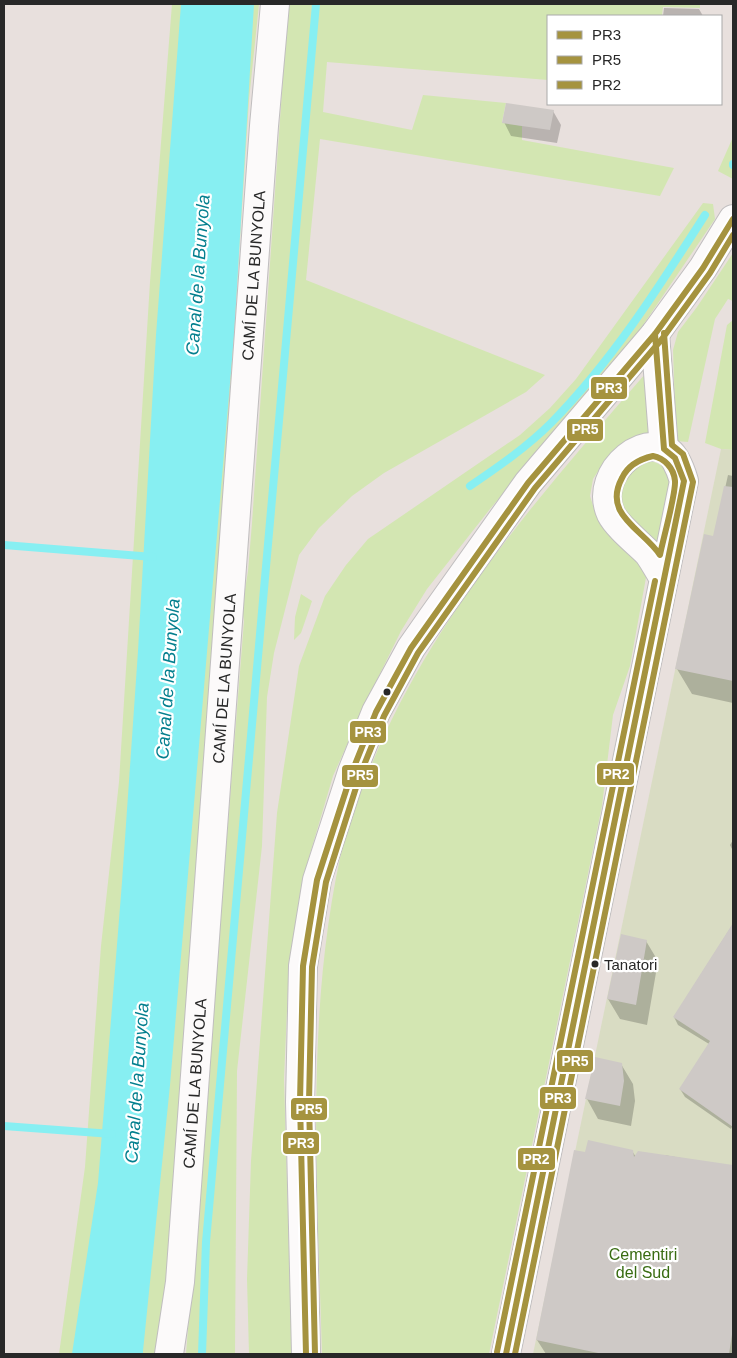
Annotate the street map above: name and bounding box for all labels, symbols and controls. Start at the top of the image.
legend [547,15,722,105]
text: PR3 [592,26,621,43]
text: PR5 [592,51,621,68]
text: PR2 [592,76,621,93]
street label: CAMÍ DE LA BUNYOLA [238,189,268,361]
water label: Canal de la Bunyola [182,194,214,356]
line badge: PR3 [590,376,628,400]
text: PR3 [595,380,623,396]
line badge: PR5 [566,418,604,442]
text: PR5 [571,421,599,437]
street label: CAMÍ DE LA BUNYOLA [209,592,239,764]
water label: Canal de la Bunyola [152,598,184,760]
unlabelled marker [382,687,392,697]
line badge: PR3 [349,720,387,744]
text: PR3 [354,724,382,740]
line badge: PR2 [596,762,635,786]
line badge: PR5 [341,764,379,788]
text: PR2 [602,766,630,782]
text: PR5 [346,767,374,783]
place label: Tanatori [604,956,657,973]
marker: Tanatori [590,959,600,969]
street label: CAMÍ DE LA BUNYOLA [180,997,209,1169]
water label: Canal de la Bunyola [121,1002,153,1164]
line badge: PR5 [556,1049,594,1073]
text: PR5 [561,1053,589,1069]
line badge: PR3 [539,1086,577,1110]
text: PR3 [544,1090,572,1106]
line badge: PR5 [290,1097,328,1121]
text: PR5 [295,1101,323,1117]
line badge: PR3 [282,1131,320,1155]
text: PR3 [287,1135,315,1151]
line badge: PR2 [517,1147,556,1171]
text: PR2 [522,1151,550,1167]
park label: Cementiri del Sud [609,1246,677,1281]

